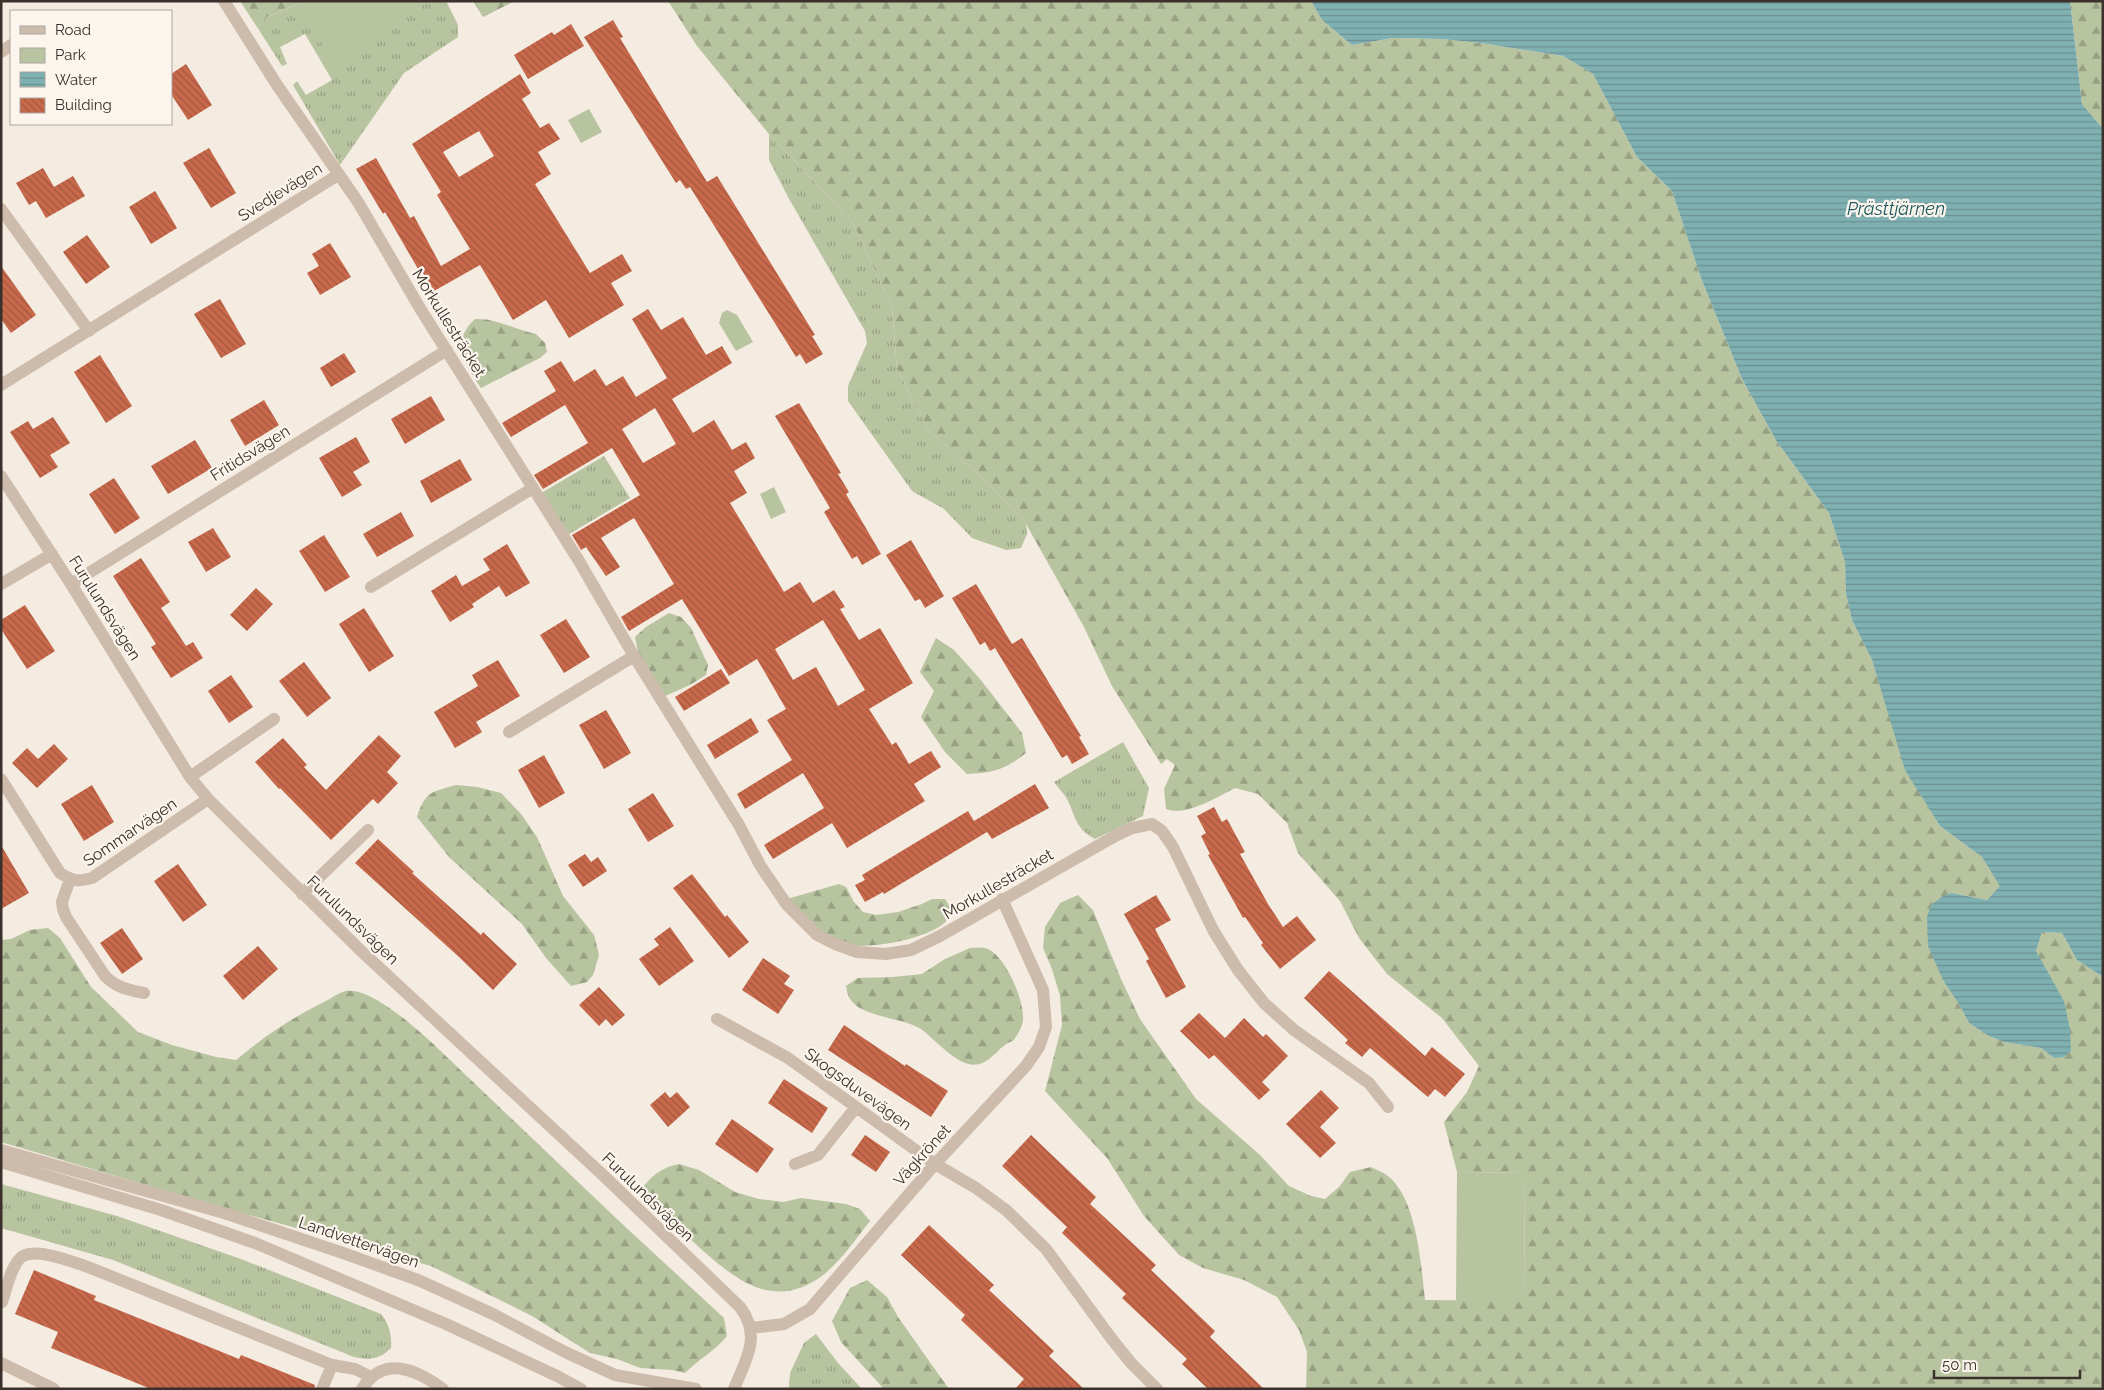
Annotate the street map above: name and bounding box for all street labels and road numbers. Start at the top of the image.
street label: Svedjevägen [234,159,326,225]
street label: Morkullesträcket [408,265,490,381]
street label: Fritidsvägen [207,421,293,485]
street label: Furulundsvägen [65,552,145,664]
street label: Sommarvägen [80,794,180,870]
street label: Morkullesträcket [940,844,1057,923]
street label: Furulundsvägen [303,872,403,968]
street label: Skogsduvevägen [801,1044,915,1134]
street label: Vägkrönet [890,1120,955,1190]
street label: Furulundsvägen [598,1149,698,1245]
street label: Landvettervägen [296,1212,422,1272]

